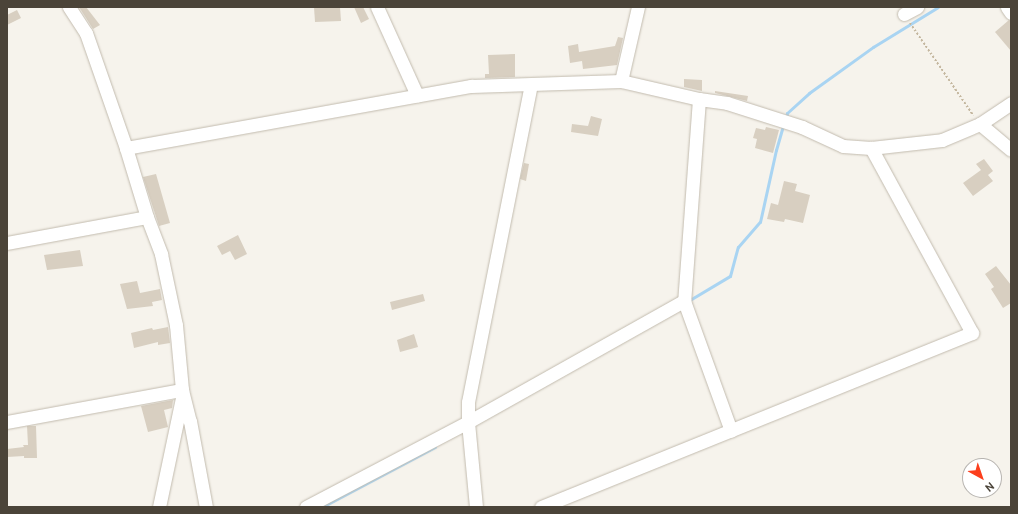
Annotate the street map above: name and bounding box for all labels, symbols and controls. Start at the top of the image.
north arrow [962,458,1002,498]
text: N [982,479,997,494]

